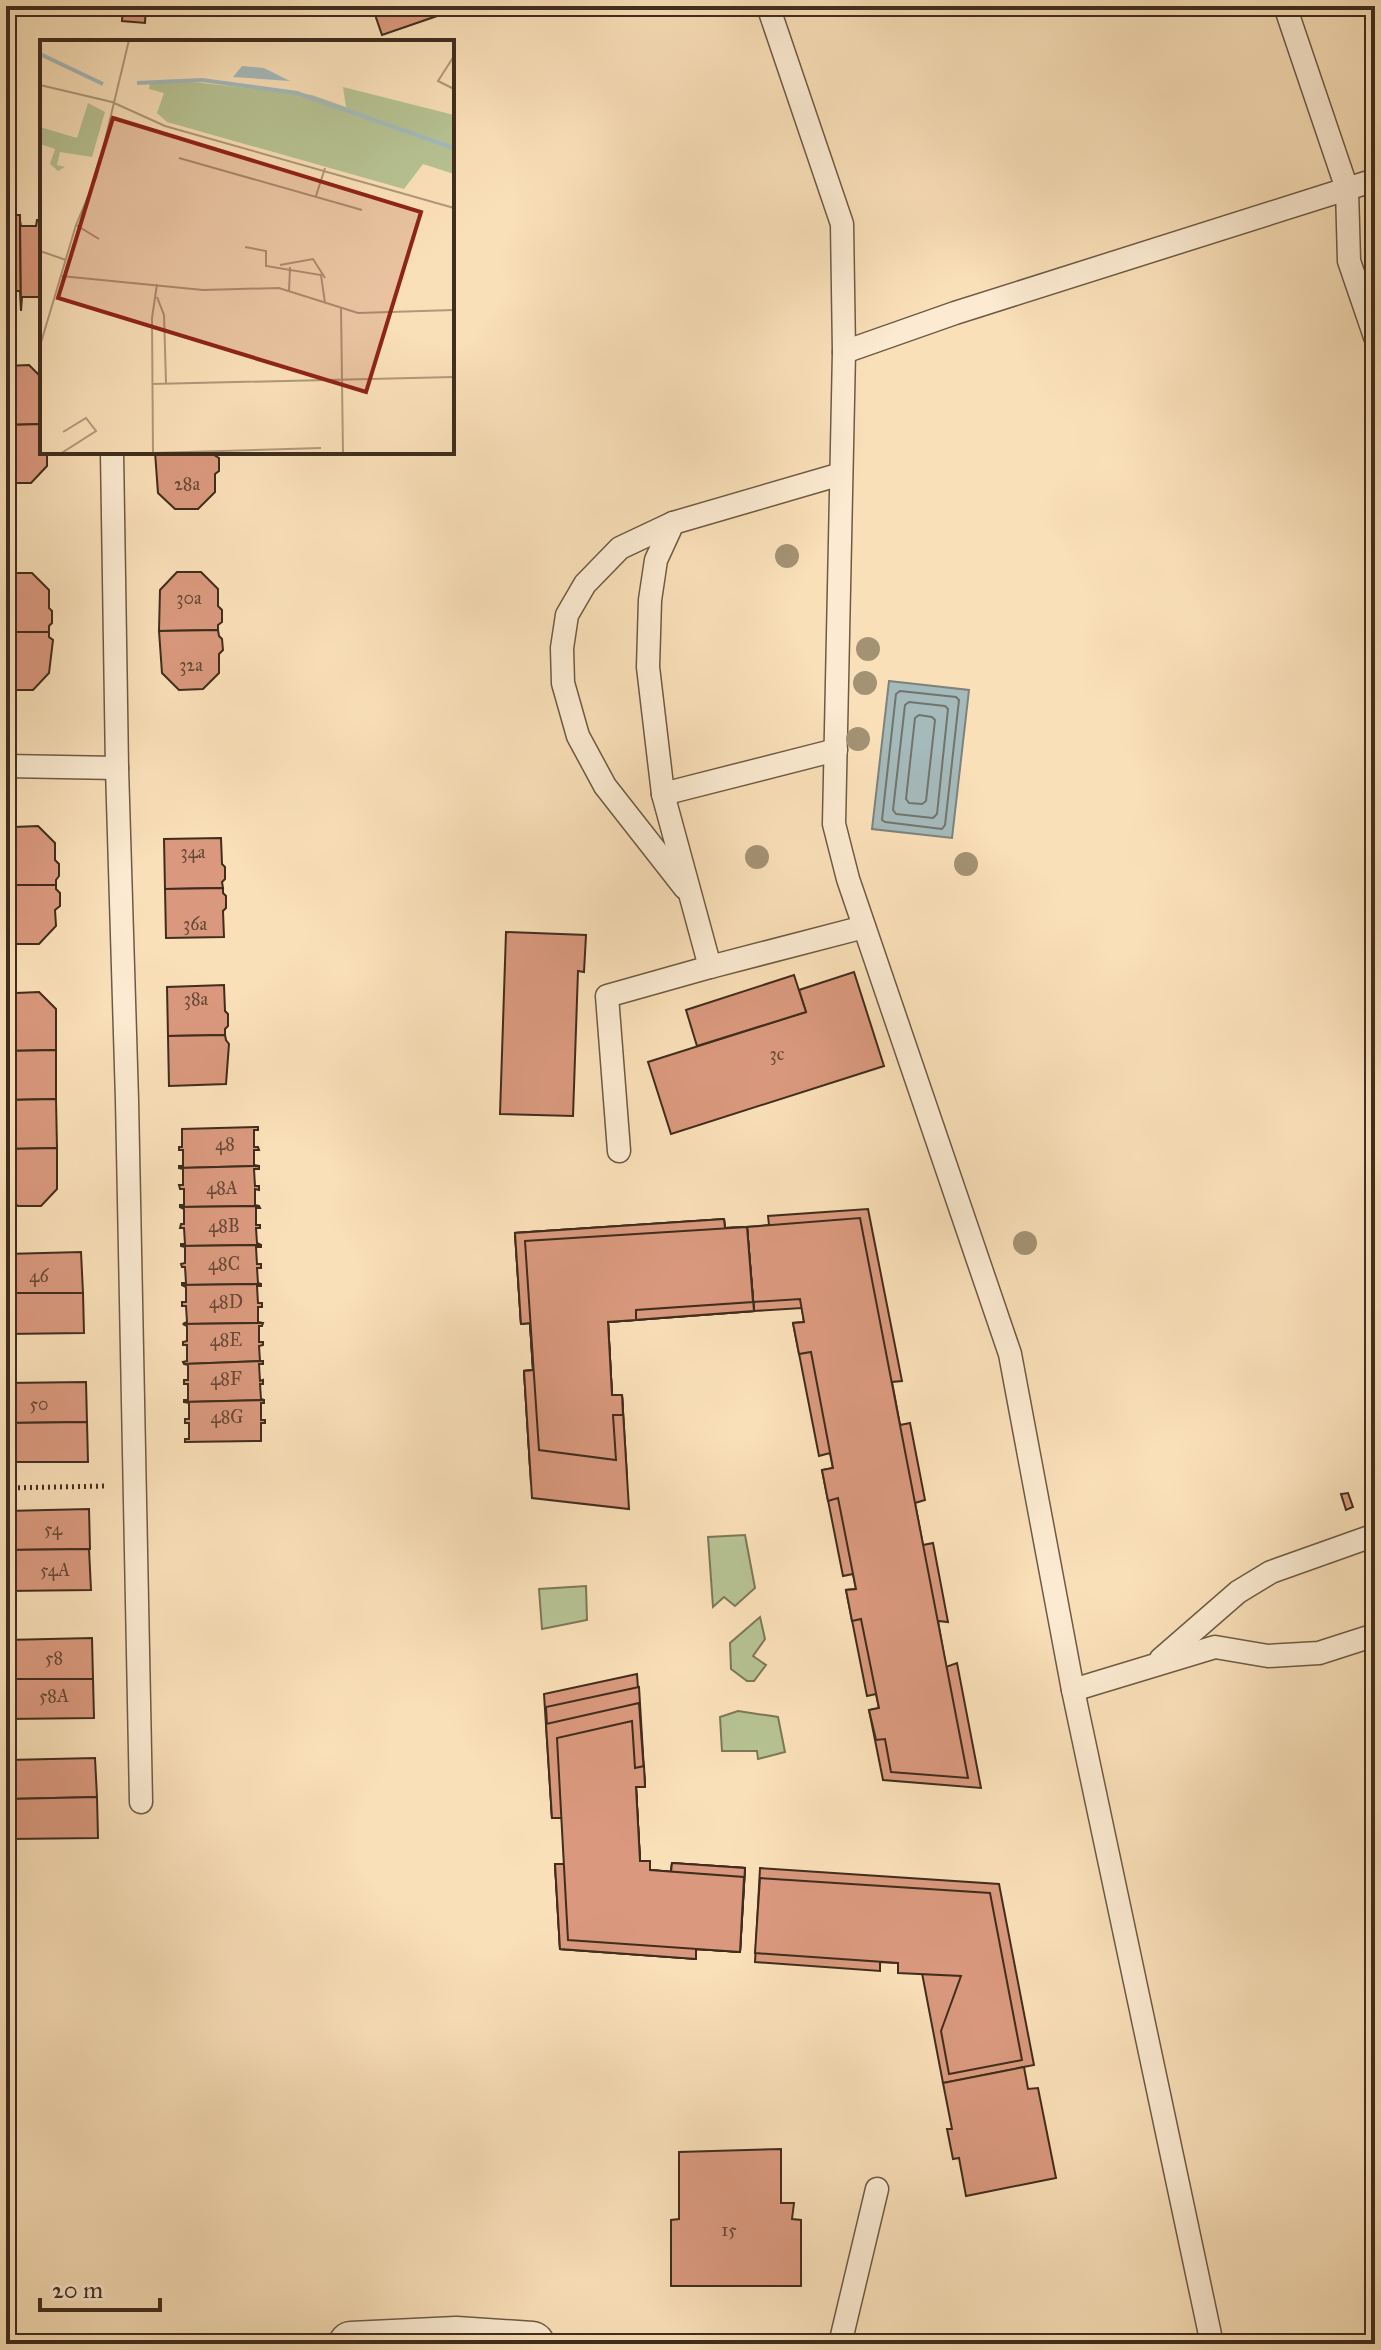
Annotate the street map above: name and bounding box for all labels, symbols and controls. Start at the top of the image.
inset map [40,40,454,454]
house number: 28a [174,473,200,495]
house number: 30a [176,587,202,609]
house number: 32a [179,654,203,676]
house number: 34a [181,841,206,863]
house number: 36a [183,913,207,935]
house number: 38a [184,988,209,1010]
house number: 3c [770,1043,785,1065]
house number: 48 [215,1133,235,1155]
house number: 48A [206,1177,238,1199]
house number: 48B [208,1215,240,1237]
house number: 48C [208,1253,240,1275]
house number: 46 [29,1265,49,1287]
house number: 48D [209,1291,243,1313]
house number: 48E [210,1329,242,1351]
house number: 48F [210,1368,242,1390]
house number: 50 [30,1393,48,1415]
house number: 48G [211,1406,243,1428]
house number: 54 [44,1518,63,1540]
house number: 54A [40,1559,70,1581]
house number: 58 [45,1647,63,1669]
house number: 58A [39,1685,69,1707]
house number: 15 [721,2219,737,2241]
scale bar [40,2262,160,2312]
text: 20 m [52,2275,103,2305]

